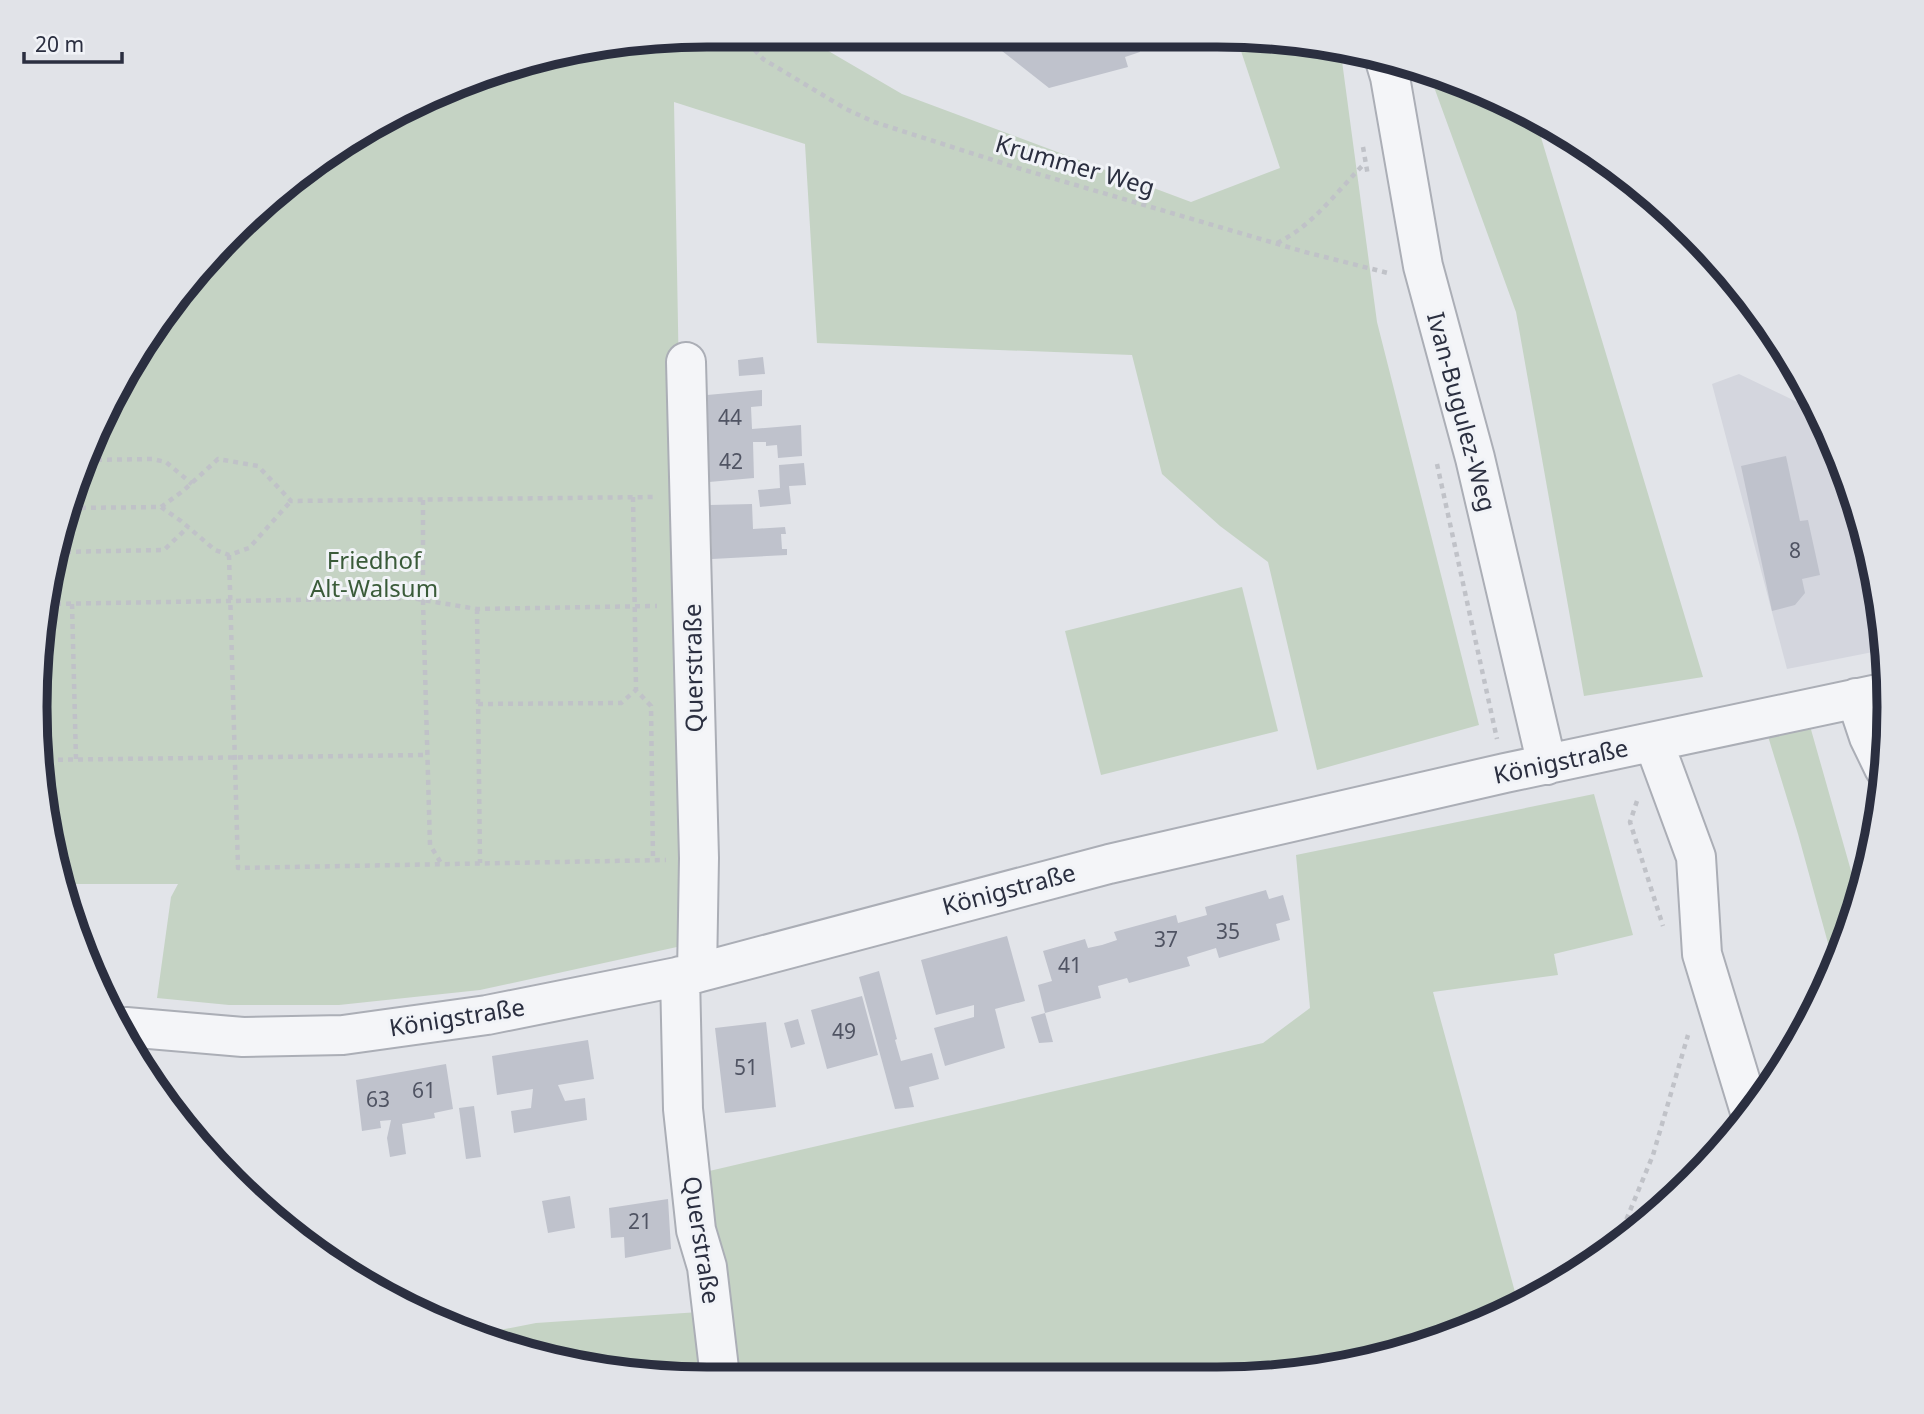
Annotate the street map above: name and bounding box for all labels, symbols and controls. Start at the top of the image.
scale bar [24,21,122,65]
text: 20 m [35,30,84,58]
street label: Krummer Weg [992,126,1159,203]
street label: Ivan-Bugulez-Weg [1420,308,1505,515]
house number: 44 [718,403,742,431]
house number: 42 [719,447,743,475]
house number: 8 [1789,536,1801,564]
park label: Friedhof Alt-Walsum [310,543,438,604]
street label: Querstraße [675,603,710,733]
street label: Königstraße [1490,730,1631,791]
street label: Königstraße [938,855,1079,922]
house number: 35 [1216,917,1240,945]
house number: 37 [1154,925,1178,953]
house number: 41 [1058,951,1082,979]
street label: Königstraße [387,990,527,1044]
house number: 49 [832,1017,856,1045]
house number: 51 [734,1053,758,1081]
house number: 61 [412,1076,436,1104]
house number: 63 [366,1085,390,1113]
street label: Querstraße [676,1174,729,1306]
house number: 21 [628,1207,652,1235]

